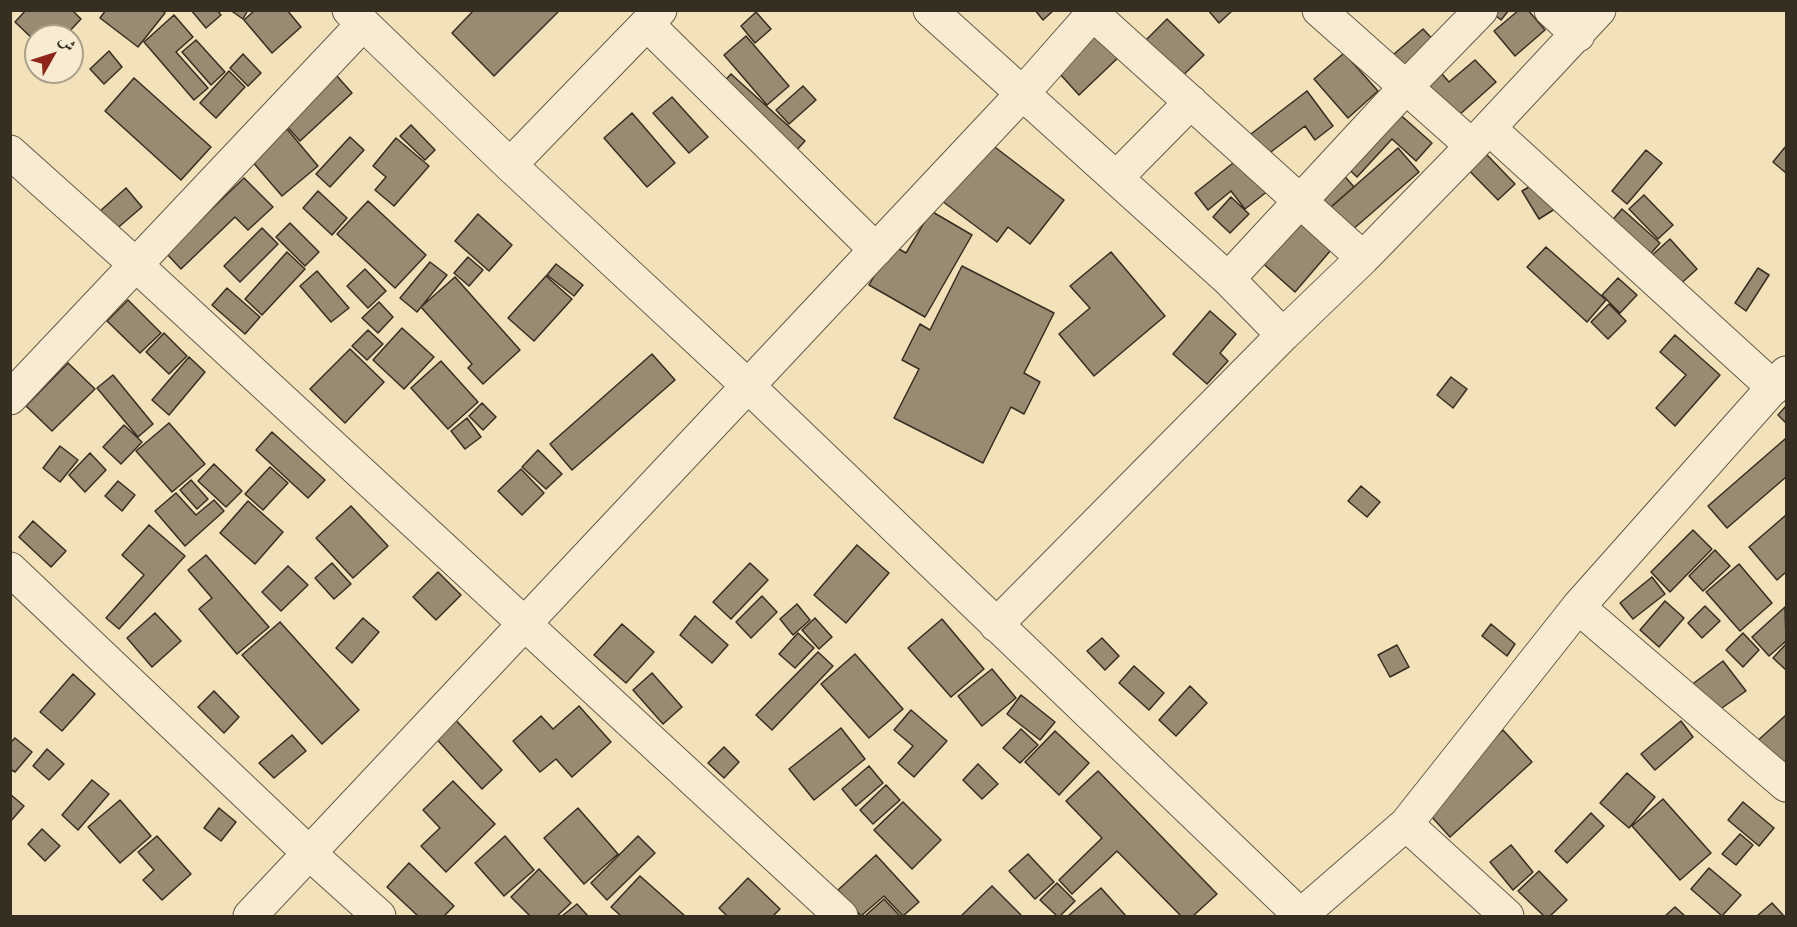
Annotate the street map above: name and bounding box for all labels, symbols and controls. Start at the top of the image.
north arrow [24,24,84,84]
text: ش [55,33,78,55]

